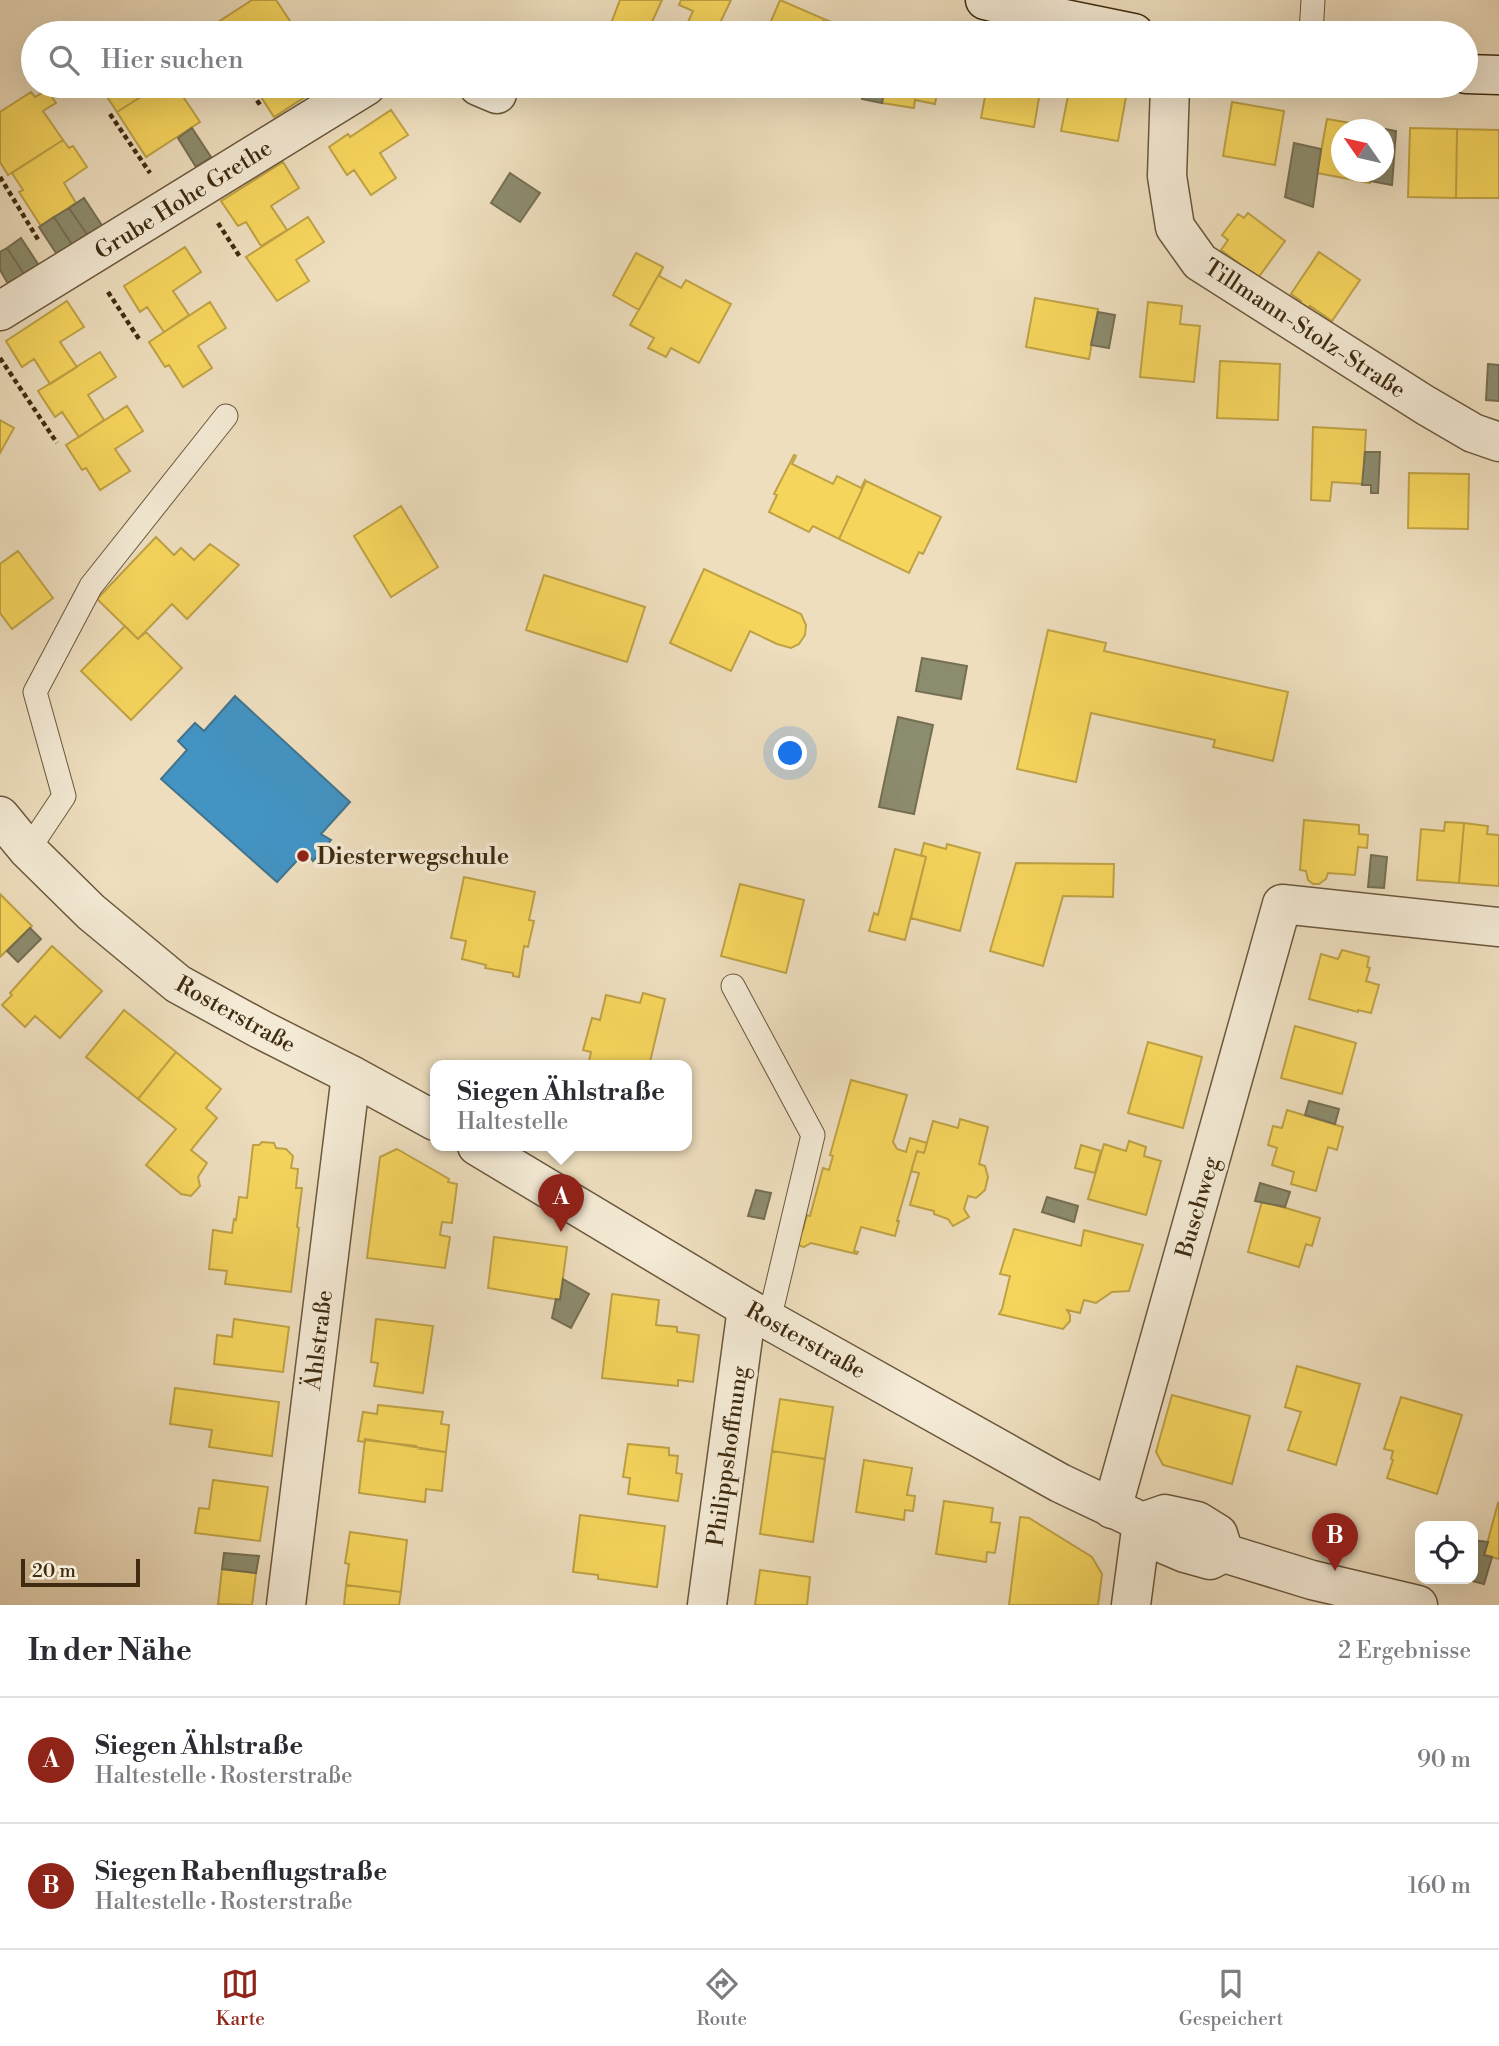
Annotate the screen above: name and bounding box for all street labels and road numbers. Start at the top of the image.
street label: Grube Hohe Grethe [90,134,277,266]
street label: Tillmann-Stolz-Straße [1198,253,1411,405]
street label: Rosterstraße [171,970,300,1059]
street label: Buschweg [1170,1154,1226,1262]
street label: Ählstraße [297,1288,339,1393]
street label: Rosterstraße [741,1296,870,1385]
street label: Philippshoffnung [701,1364,755,1548]

